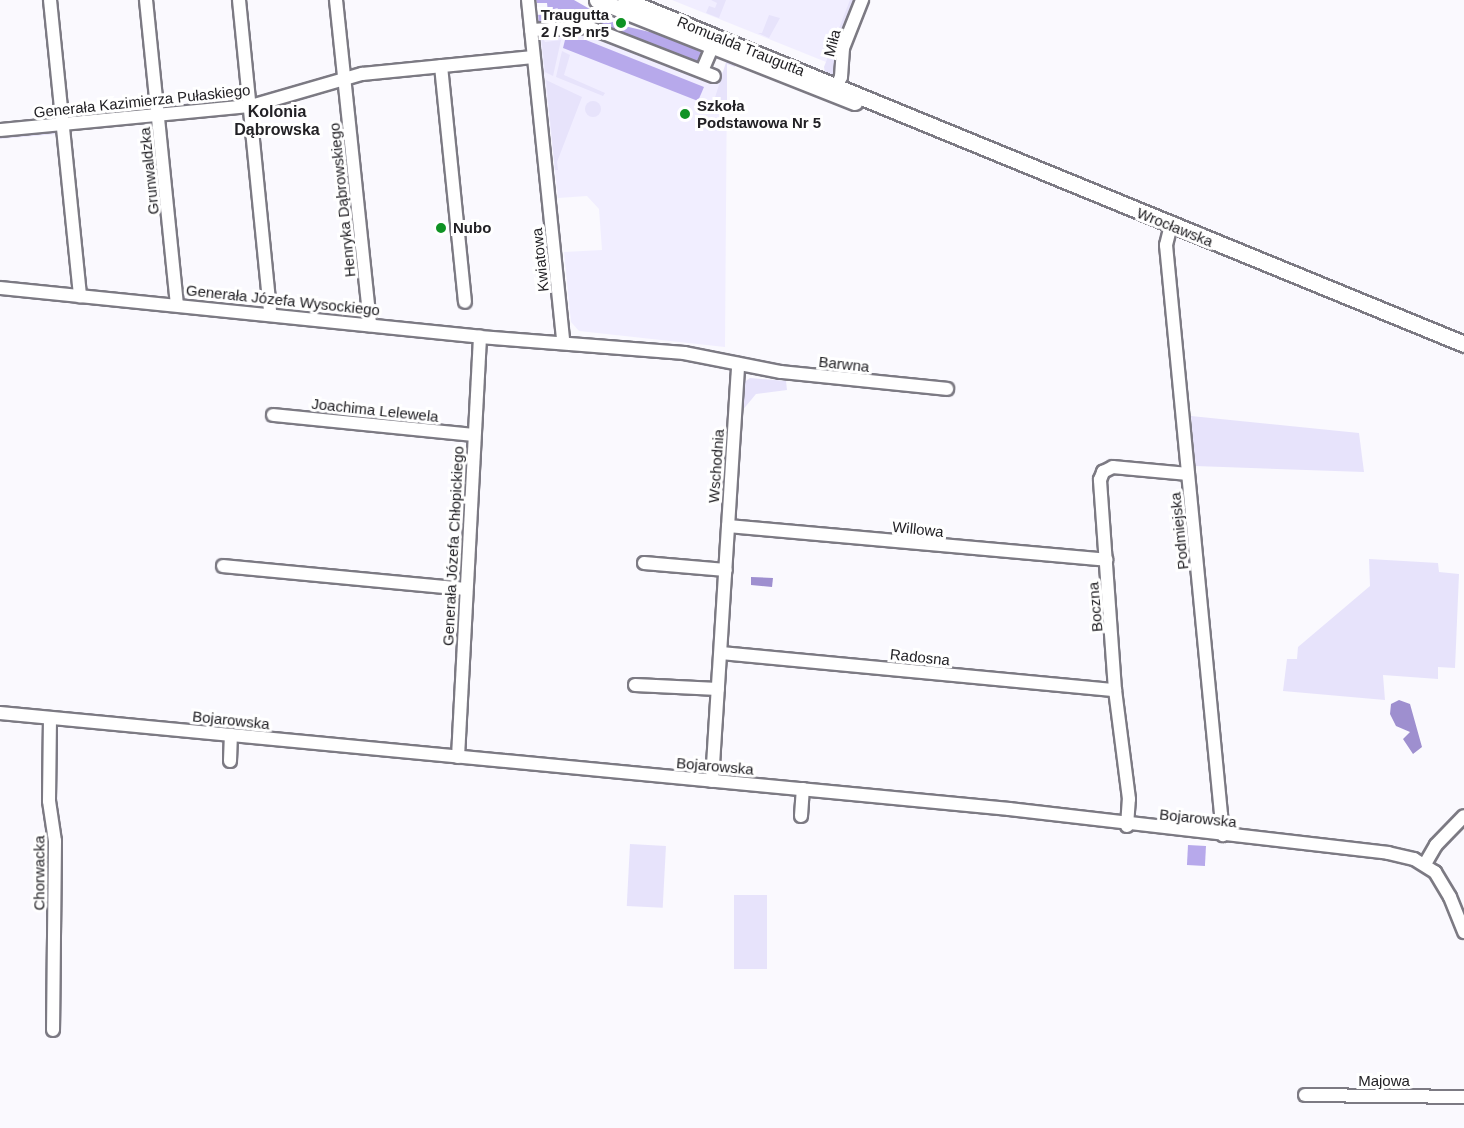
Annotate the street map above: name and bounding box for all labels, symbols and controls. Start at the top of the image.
place label: Traugutta 2 / SP nr5 [541,5,609,40]
street label: Romualda Traugutta [674,12,808,80]
marker: Traugutta 2 / SP nr5 [614,16,628,30]
street label: Miła [820,27,844,59]
street label: Generała Kazimierza Pułaskiego [33,81,251,121]
place label: Szkoła Podstawowa Nr 5 [697,96,821,131]
district label: Kolonia Dąbrowska [234,102,320,140]
marker: Szkoła Podstawowa Nr 5 [678,107,692,121]
street label: Henryka Dąbrowskiego [325,122,359,278]
street label: Grunwaldzka [135,127,163,215]
street label: Wrocławska [1134,204,1216,250]
place label: Nubo [453,219,491,237]
marker: Nubo [434,221,448,235]
street label: Kwiatowa [528,227,552,293]
street label: Generała Józefa Wysockiego [185,281,381,319]
street label: Barwna [818,352,870,376]
street label: Joachima Lelewela [311,394,439,426]
street label: Wschodnia [704,428,728,504]
street label: Generała Józefa Chłopickiego [439,446,467,646]
street label: Podmiejska [1166,492,1192,570]
street label: Willowa [891,517,945,541]
street label: Boczna [1084,581,1106,633]
street label: Radosna [889,645,951,669]
street label: Bojarowska [192,707,270,733]
street label: Bojarowska [676,754,754,778]
street label: Bojarowska [1159,805,1237,831]
street label: Chorwacka [30,835,48,911]
street label: Majowa [1358,1072,1410,1090]

